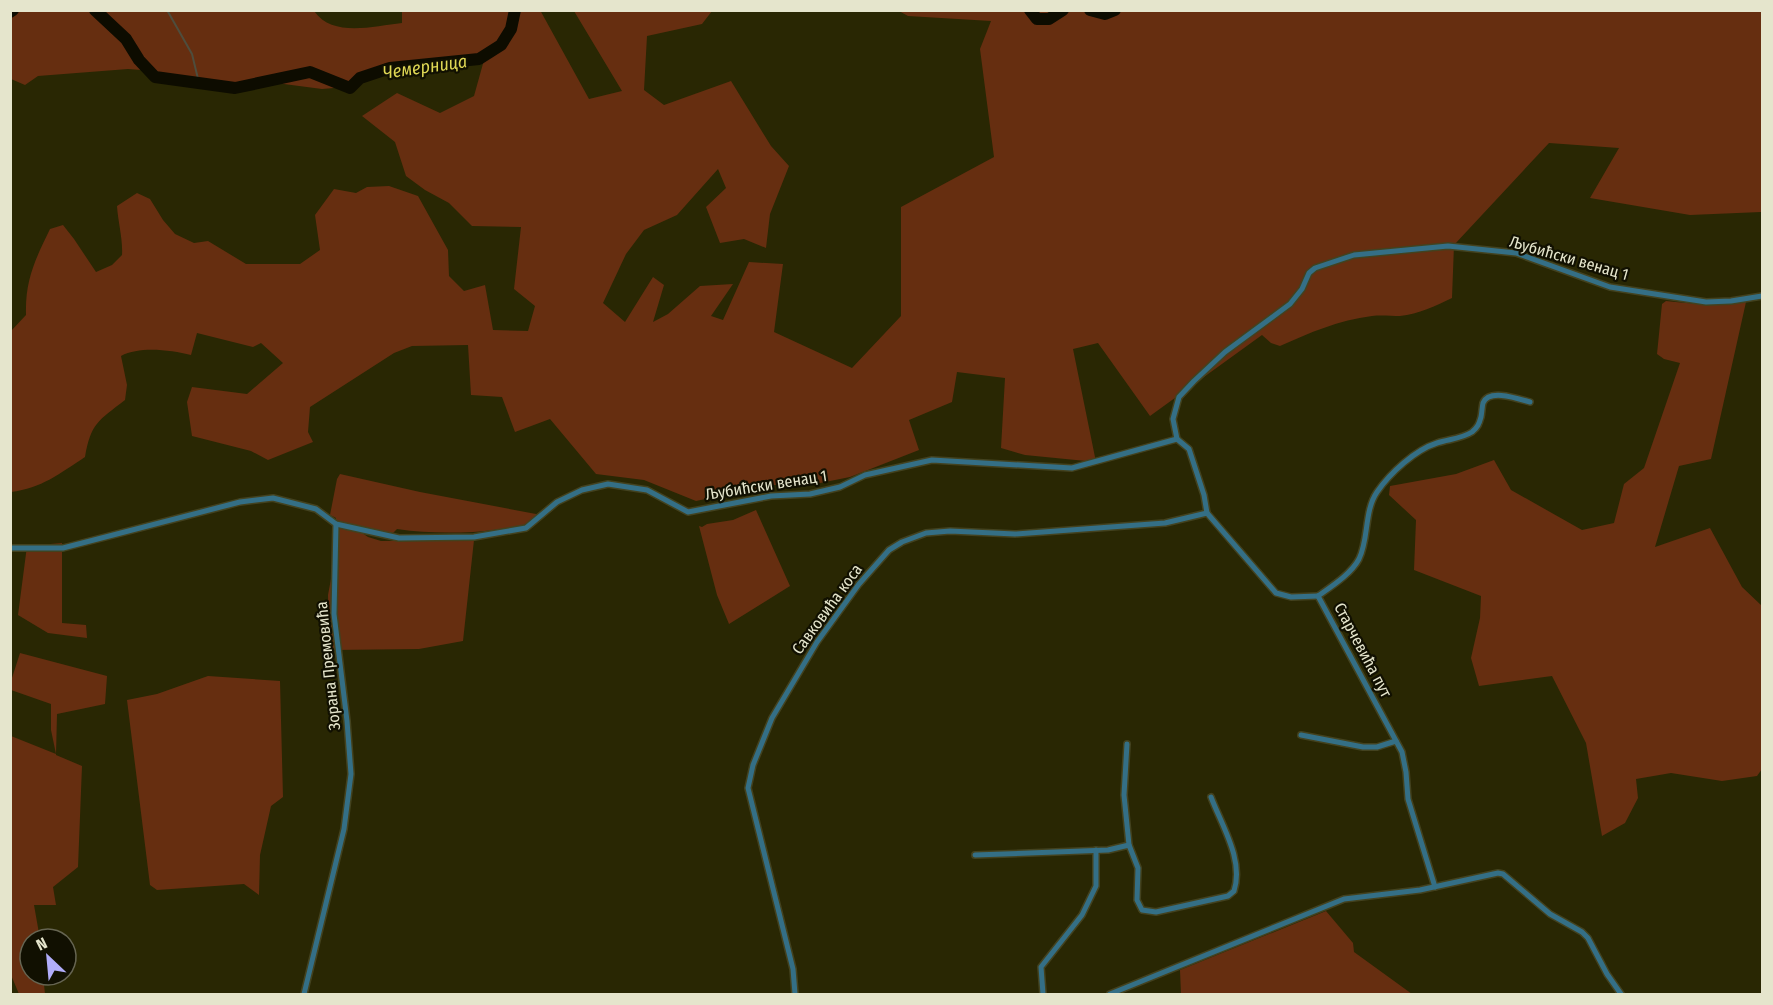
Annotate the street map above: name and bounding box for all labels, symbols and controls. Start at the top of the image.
water label: Чемерница [381,50,469,84]
street label: Љубићски венац 1 [1507,232,1631,284]
street label: Љубићски венац 1 [704,466,828,504]
street label: Савковића коса [788,560,866,658]
street label: Зорана Премовића [312,600,344,731]
street label: Старчевића пут [1330,600,1396,701]
north arrow [18,927,78,987]
text: N [33,933,50,955]

